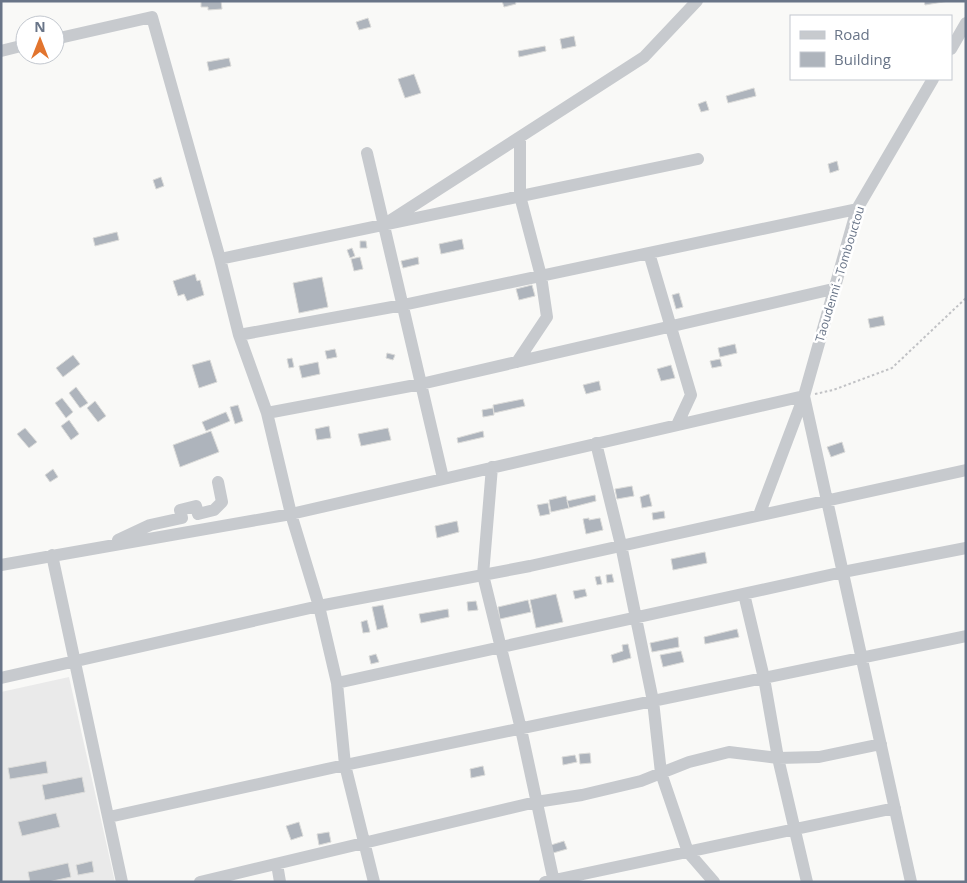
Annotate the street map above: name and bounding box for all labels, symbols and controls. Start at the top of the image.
north arrow [15,15,65,65]
legend [790,15,952,80]
text: N [34,17,46,36]
text: Road [834,24,870,44]
text: Building [834,49,891,69]
street label: Taoudenni - Tombouctou [811,204,868,344]

